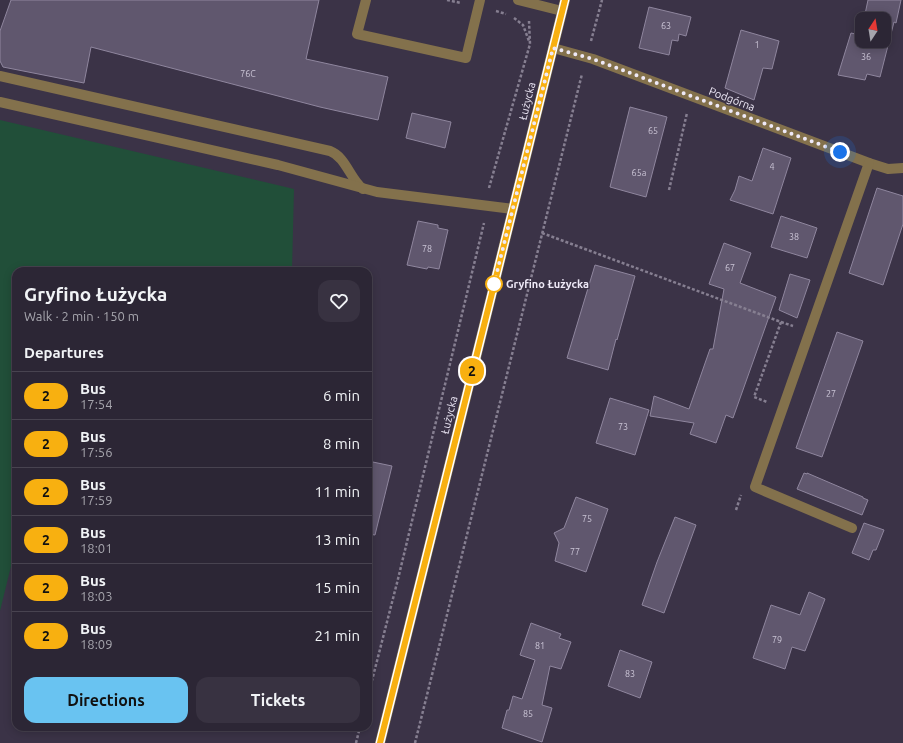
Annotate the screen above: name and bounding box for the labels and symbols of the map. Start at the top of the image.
north arrow [855,12,891,48]
house number: 63 [661,21,671,31]
house number: 1 [754,40,760,50]
house number: 36 [861,52,871,62]
house number: 76C [240,69,256,79]
street label: Łużycka [516,81,538,121]
street label: Podgórna [707,85,757,113]
house number: 65 [648,126,658,136]
your location [830,142,850,162]
house number: 4 [769,162,775,172]
house number: 65a [632,168,646,178]
house number: 38 [789,232,799,242]
house number: 78 [422,244,432,254]
house number: 67 [725,263,735,273]
marker: Gryfino Łużycka [485,275,503,293]
place label: Gryfino Łużycka [506,278,589,290]
line badge: 2 [459,358,485,384]
house number: 27 [826,389,836,399]
street label: Łużycka [438,395,460,435]
house number: 73 [618,422,628,432]
house number: 75 [582,514,592,524]
house number: 77 [570,547,580,557]
house number: 79 [772,635,782,645]
house number: 81 [535,641,545,651]
house number: 83 [625,669,635,679]
house number: 85 [523,709,533,719]

